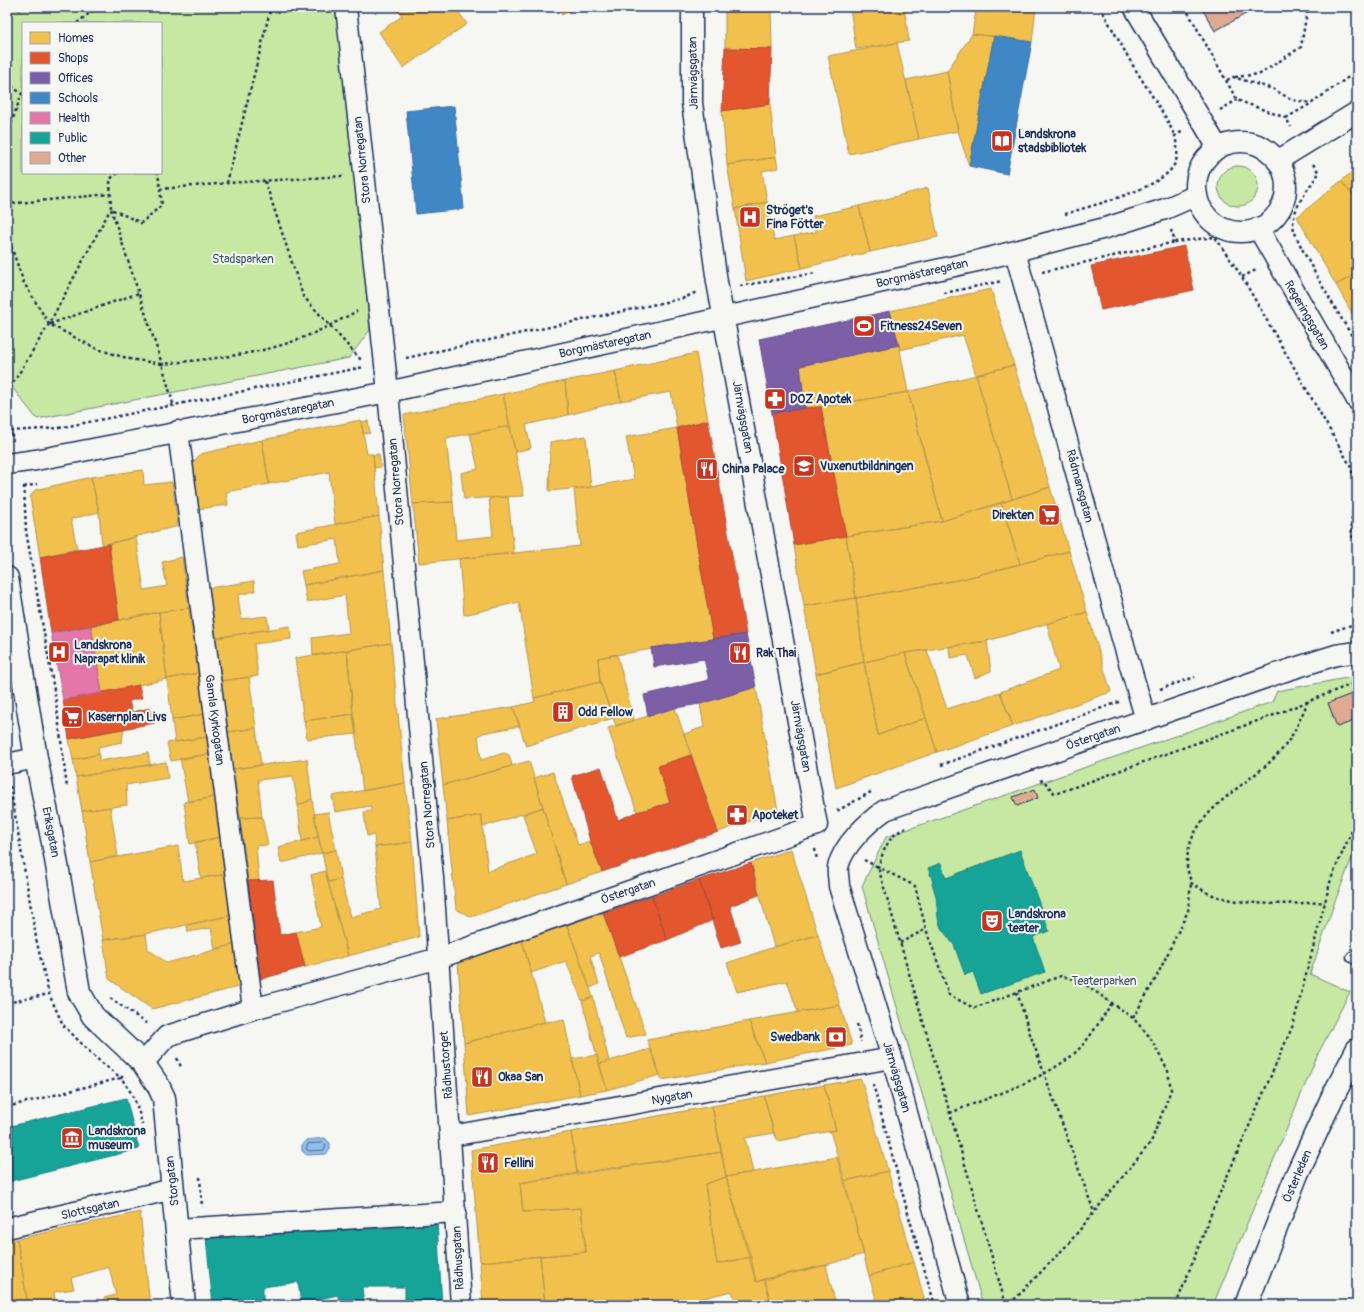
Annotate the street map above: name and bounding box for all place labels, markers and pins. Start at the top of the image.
place label: Landskrona stadsbibliotek [1018,127,1087,156]
library icon: Landskrona stadsbibliotek [989,128,1015,154]
place label: Ströget's Fina Fötter [766,203,825,232]
hospital icon: Ströget's Fina Fötter [737,204,763,230]
sports icon: Fitness24Seven [851,313,877,339]
place label: Fitness24Seven [880,319,962,334]
pharmacy icon: DOZ Apotek [762,386,788,412]
place label: DOZ Apotek [790,392,853,407]
school or university icon: Vuxenutbildningen [791,453,817,479]
restaurant icon: China Palace [694,456,720,482]
place label: Vuxenutbildningen [820,459,914,474]
place label: China Palace [722,462,785,477]
supermarket icon: Direkten [1036,502,1062,528]
place label: Direkten [992,508,1034,523]
place label: Landskrona Naprapat klinik [74,638,146,667]
hospital icon: Landskrona Naprapat klinik [46,639,72,665]
restaurant icon: Rak Thai [727,640,753,666]
place label: Rak Thai [756,646,796,661]
building icon: Odd Fellow [550,699,576,725]
supermarket icon: Kasernplan Livs [59,704,85,730]
place label: Odd Fellow [578,705,634,720]
place label: Kasernplan Livs [88,710,167,725]
pharmacy icon: Apoteket [724,802,750,828]
place label: Apoteket [752,808,800,823]
place label: Landskrona teater [1007,907,1066,936]
theatre icon: Landskrona teater [979,908,1005,934]
bank icon: Swedbank [823,1024,849,1050]
place label: Swedbank [770,1030,821,1045]
restaurant icon: Okaa San [469,1064,495,1090]
place label: Okaa San [498,1070,544,1085]
place label: Landskrona museum [88,1124,146,1153]
museum icon: Landskrona museum [59,1125,85,1151]
restaurant icon: Fellini [475,1150,501,1176]
place label: Fellini [504,1156,533,1171]

